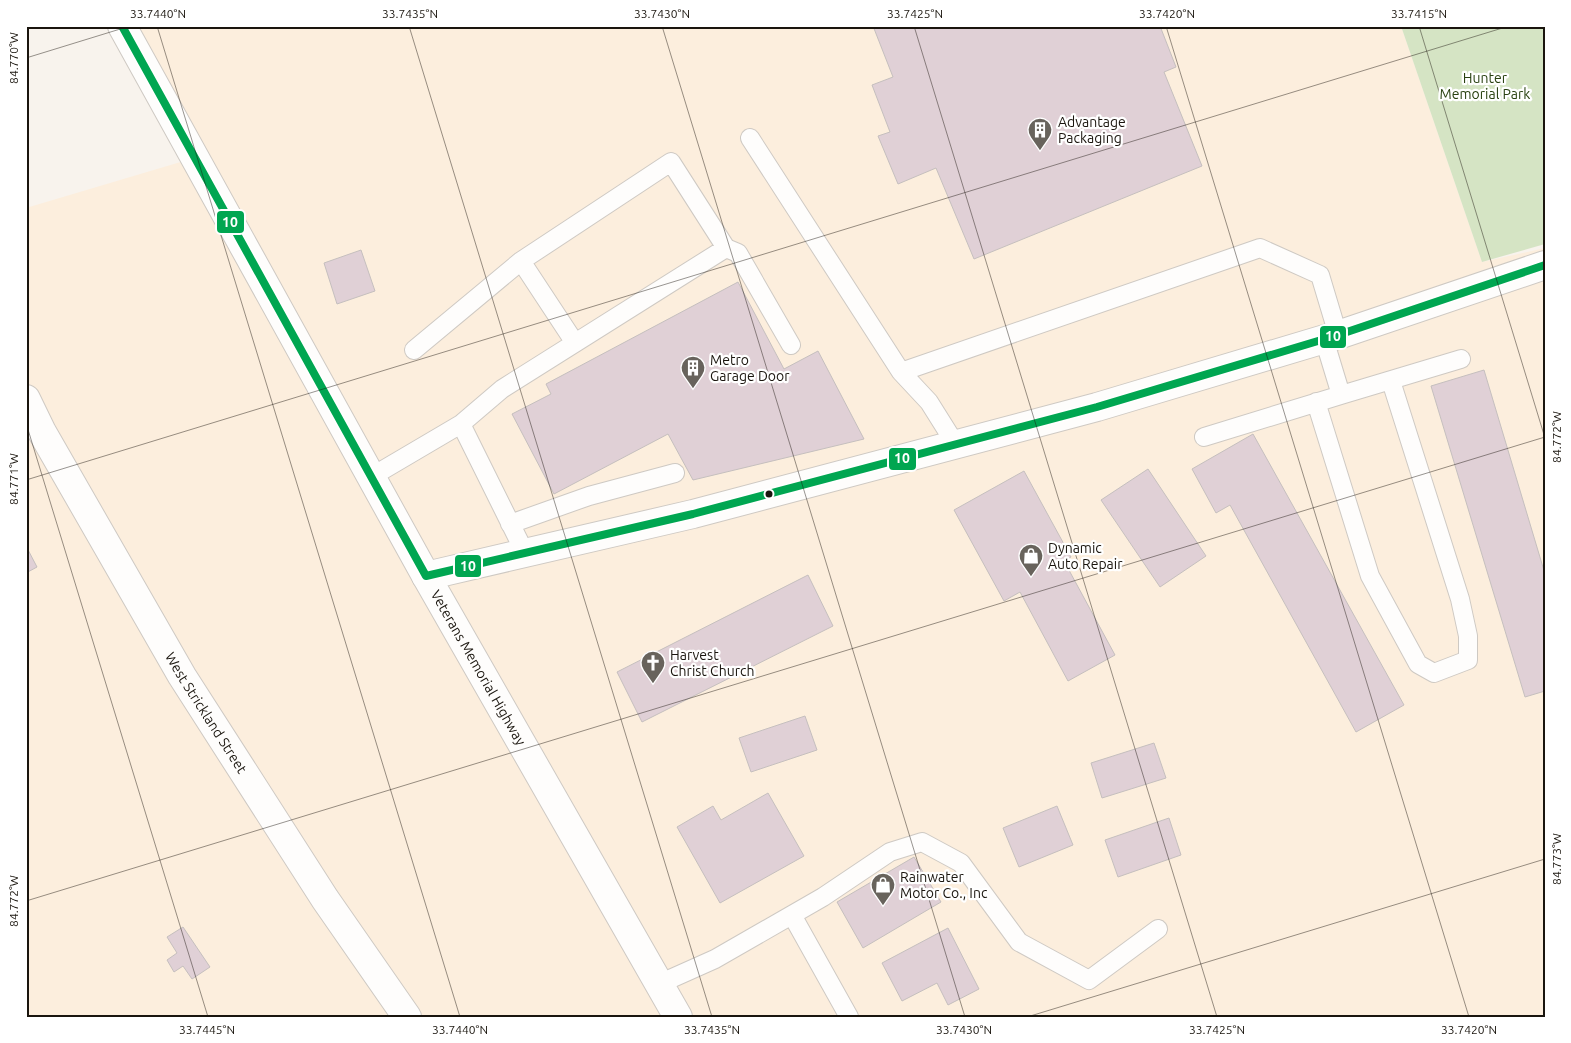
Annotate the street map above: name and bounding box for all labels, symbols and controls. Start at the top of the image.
text: 33.7440°N [130,7,186,20]
text: 33.7435°N [382,7,438,20]
text: 33.7430°N [634,7,690,20]
text: 33.7425°N [887,7,943,20]
text: 33.7420°N [1139,7,1195,20]
text: 33.7415°N [1391,7,1447,20]
text: 84.770°W [7,32,20,84]
park label: Hunter Memorial Park [1440,70,1530,102]
place label: Advantage Packaging [1058,114,1126,146]
building icon: Advantage Packaging [1027,117,1053,151]
line badge: 10 [216,210,245,234]
text: 10 [222,214,238,230]
line badge: 10 [1319,325,1347,349]
text: 10 [1325,328,1341,344]
place label: Metro Garage Door [710,352,790,384]
building icon: Metro Garage Door [680,355,706,389]
text: 84.772°W [1550,411,1563,463]
line badge: 10 [888,447,917,471]
text: 10 [894,450,910,466]
text: 84.771°W [7,453,20,505]
unlabelled marker [764,489,774,499]
place label: Dynamic Auto Repair [1048,540,1123,572]
shop icon: Dynamic Auto Repair [1018,543,1044,577]
line badge: 10 [454,554,482,578]
text: 10 [460,558,476,574]
street label: Veterans Memorial Highway [428,587,529,748]
place label: Harvest Christ Church [670,647,754,679]
street label: West Strickland Street [162,650,251,777]
church icon: Harvest Christ Church [640,650,666,684]
text: 84.773°W [1550,833,1563,885]
place label: Rainwater Motor Co., Inc [900,869,988,901]
shop icon: Rainwater Motor Co., Inc [870,872,896,906]
text: 84.772°W [7,875,20,927]
text: 33.7445°N [179,1023,235,1036]
text: 33.7440°N [432,1023,488,1036]
text: 33.7435°N [684,1023,740,1036]
text: 33.7430°N [936,1023,992,1036]
text: 33.7425°N [1189,1023,1245,1036]
text: 33.7420°N [1441,1023,1497,1036]

